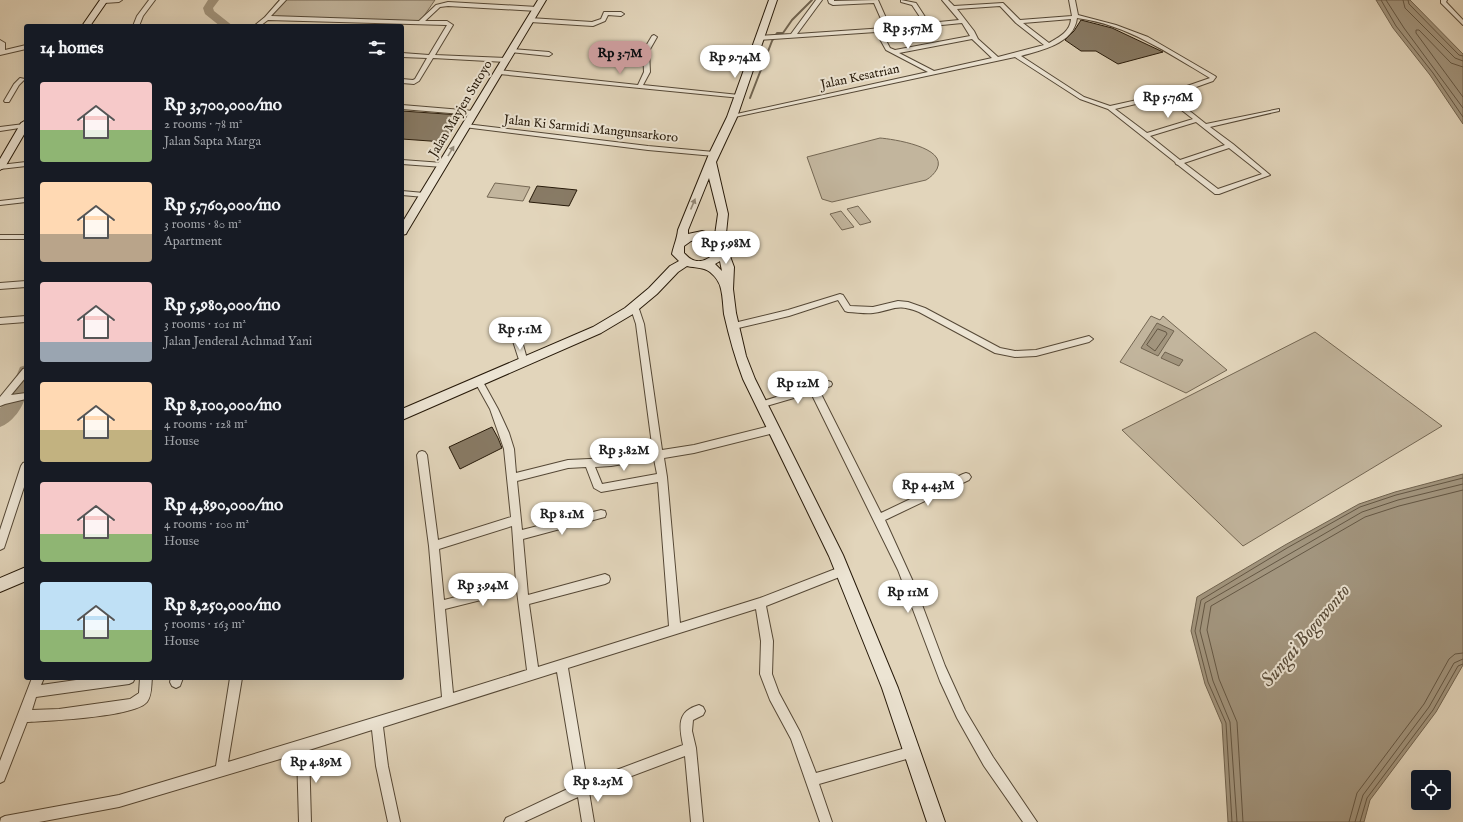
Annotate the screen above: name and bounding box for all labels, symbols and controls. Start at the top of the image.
pin: Rp 3.57M [867,16,949,50]
text: Rp 3.57M [883,20,933,37]
icon: filters [366,37,388,59]
text: 14 homes [40,38,103,59]
pin: Rp 3.7M [583,41,657,75]
text: Rp 3.7M [598,45,642,62]
pin: Rp 9.74M [694,45,776,79]
text: Rp 9.74M [709,49,761,66]
street label: Jalan Mayjen Sutoyo [424,57,497,162]
street label: Jalan Kesatrian [817,60,901,94]
pin: Rp 5.76M [1127,85,1209,119]
text: Rp 5.76M [1143,89,1193,106]
text: Rp 3,700,000/mo [164,95,282,116]
icon: home [72,98,120,146]
street label: Jalan Ki Sarmidi Mangunsarkoro [501,111,679,147]
text: 2 rooms · 78 m² [164,116,243,133]
text: Jalan Sapta Marga [164,133,261,150]
one-way arrow [448,145,455,157]
text: Rp 5,760,000/mo [164,195,281,216]
icon: home [72,198,120,246]
one-way arrow [691,198,697,210]
text: 3 rooms · 80 m² [164,216,242,233]
pin: Rp 5.98M [685,231,767,265]
text: Apartment [164,233,222,250]
text: Rp 5.98M [701,235,751,252]
text: Rp 5,980,000/mo [164,295,281,316]
icon: home [72,298,120,346]
text: 3 rooms · 101 m² [164,316,246,333]
pin: Rp 5.1M [483,317,557,351]
text: Rp 5.1M [498,321,542,338]
text: Jalan Jenderal Achmad Yani [164,333,312,350]
pin: Rp 12M [765,371,831,405]
text: Rp 12M [777,375,819,392]
text: Rp 8,100,000/mo [164,395,282,416]
icon: home [72,398,120,446]
text: 4 rooms · 128 m² [164,416,248,433]
text: House [164,433,199,450]
pin: Rp 3.82M [583,438,665,472]
text: Rp 3.82M [599,442,649,459]
pin: Rp 4.43M [887,473,969,507]
text: Rp 4.43M [902,477,954,494]
text: Rp 4,890,000/mo [164,495,283,516]
icon: home [72,498,120,546]
pin: Rp 8.1M [525,502,599,536]
text: Rp 8.1M [540,506,584,523]
text: 4 rooms · 100 m² [164,516,249,533]
text: House [164,533,199,550]
pin: Rp 3.94M [442,573,524,607]
text: Rp 3.94M [457,577,509,594]
pin: Rp 11M [875,580,941,614]
water label: Sungai Bogowonto [1256,580,1356,692]
text: Rp 11M [887,584,929,601]
text: Rp 8,250,000/mo [164,595,281,616]
icon: home [72,598,120,646]
text: 5 rooms · 163 m² [164,616,245,633]
text: House [164,633,199,650]
pin: Rp 4.89M [275,750,357,784]
text: Rp 4.89M [290,754,342,771]
pin: Rp 8.25M [557,769,639,803]
map controls [1411,770,1451,810]
button: locate [1411,770,1451,810]
text: Rp 8.25M [573,773,623,790]

